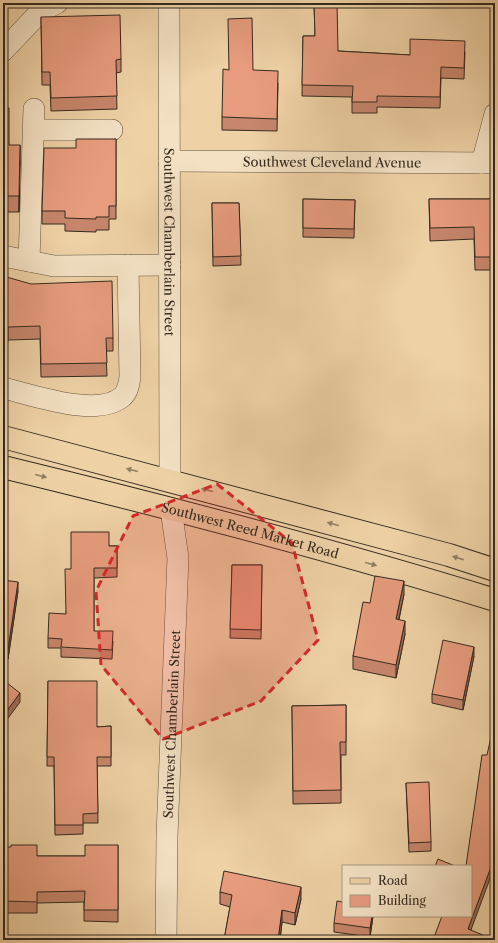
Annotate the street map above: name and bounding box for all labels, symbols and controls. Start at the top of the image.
street label: Southwest Chamberlain Street [161,148,178,337]
street label: Southwest Cleveland Avenue [243,153,421,171]
one-way arrow [126,467,138,473]
one-way arrow [35,473,47,479]
one-way arrow [201,487,213,493]
street label: Southwest Reed Market Road [160,499,341,562]
one-way arrow [326,520,339,526]
one-way arrow [452,554,464,560]
one-way arrow [365,561,377,567]
street label: Southwest Chamberlain Street [160,629,183,819]
legend [342,865,472,917]
text: Road [378,873,408,888]
text: Building [378,893,426,908]

